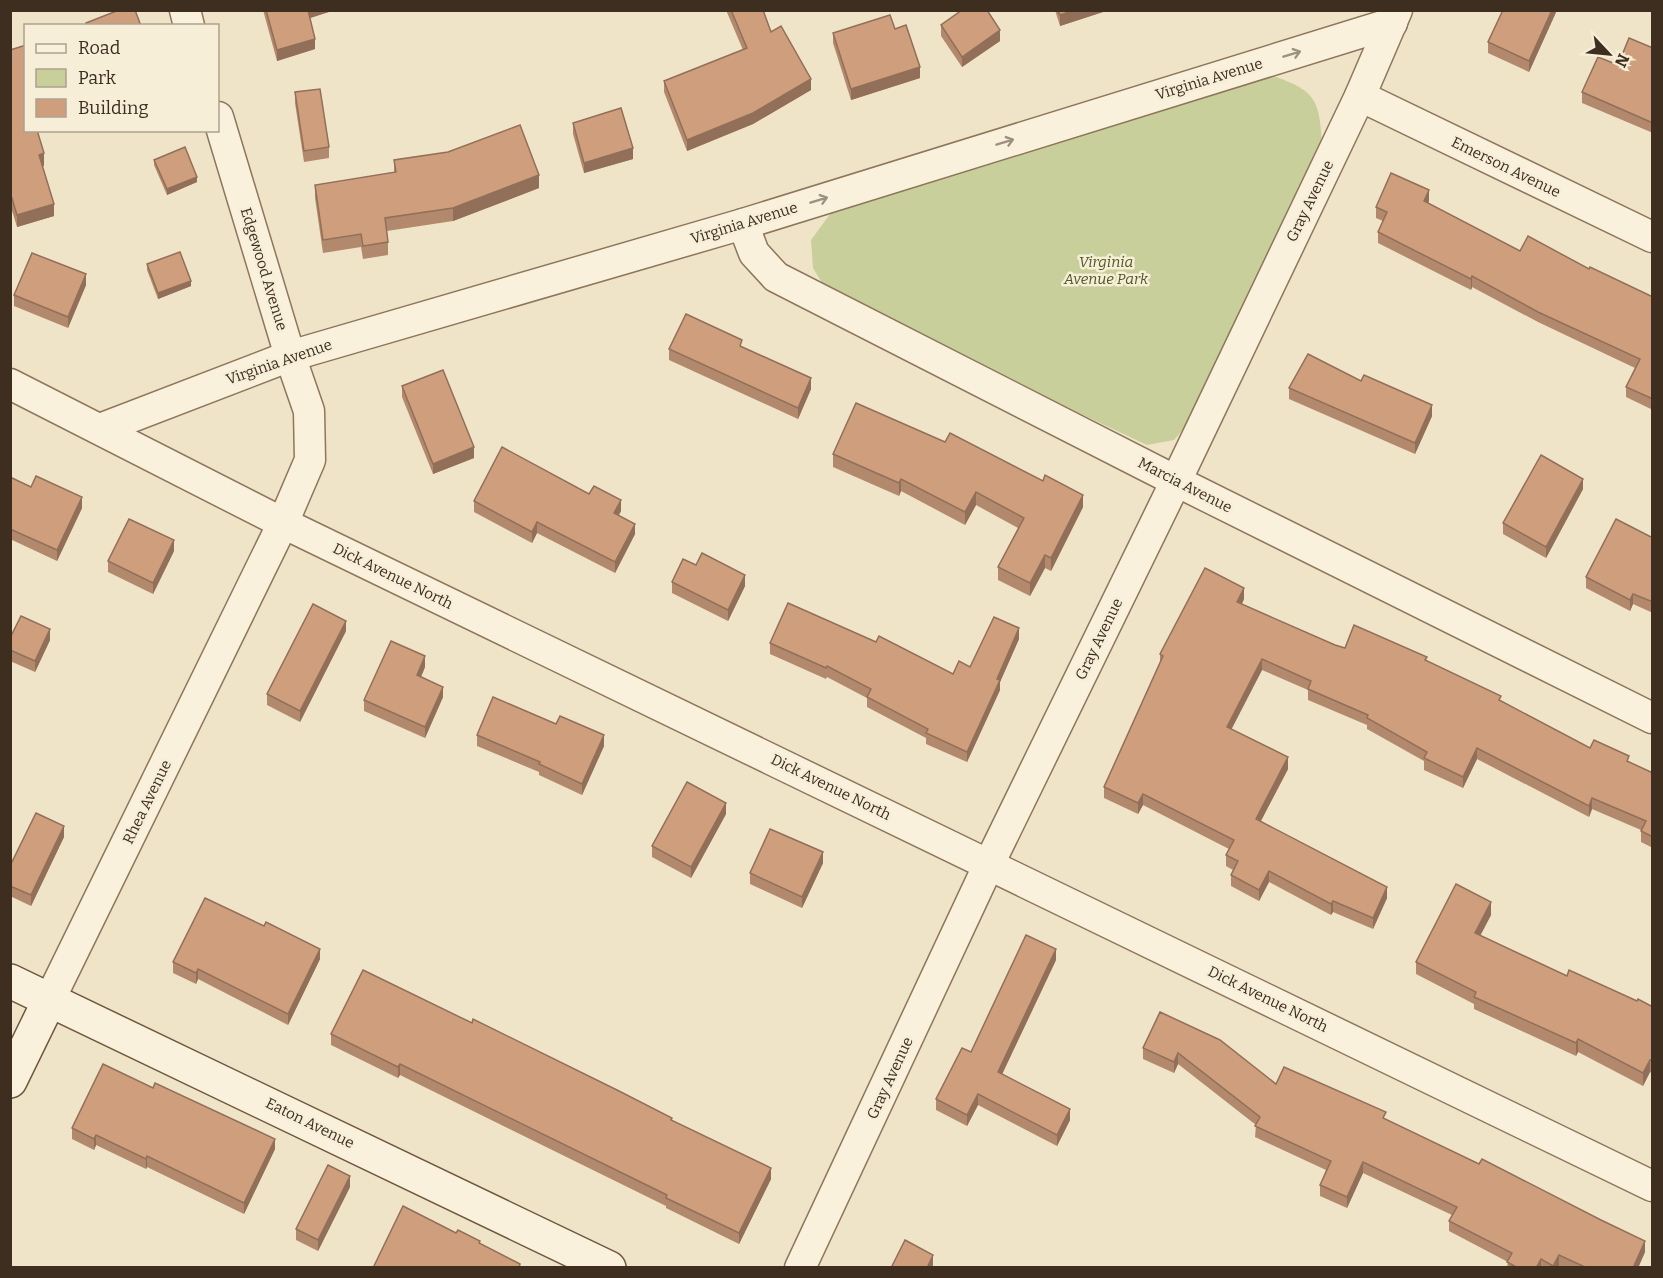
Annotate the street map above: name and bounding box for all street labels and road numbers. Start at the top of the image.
street label: Virginia Avenue [1153,54,1265,104]
street label: Emerson Avenue [1449,133,1563,201]
street label: Gray Avenue [1282,157,1338,245]
street label: Virginia Avenue [688,198,800,248]
street label: Edgewood Avenue [237,205,291,333]
street label: Virginia Avenue [224,335,334,389]
street label: Marcia Avenue [1135,454,1235,516]
street label: Dick Avenue North [330,539,456,613]
street label: Gray Avenue [1071,595,1127,683]
street label: Dick Avenue North [768,750,894,824]
street label: Rhea Avenue [119,757,175,847]
street label: Dick Avenue North [1205,962,1331,1036]
street label: Gray Avenue [863,1034,917,1122]
street label: Eaton Avenue [263,1094,357,1152]

